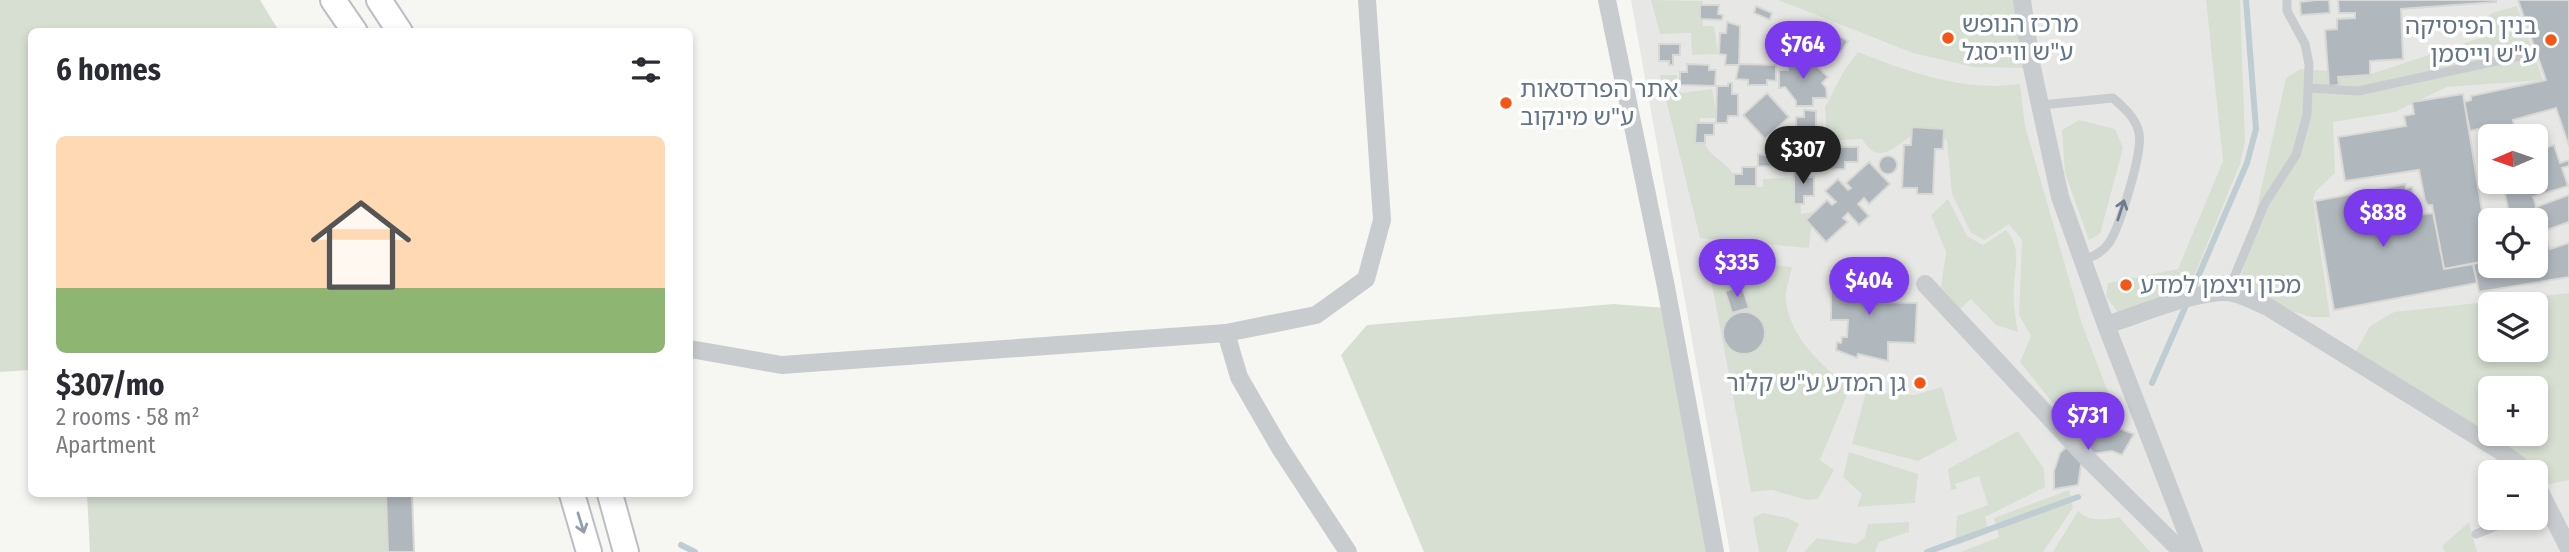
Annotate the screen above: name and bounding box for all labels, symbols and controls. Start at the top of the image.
place label: מרכז הנופש ע"ש ווייסגל [1962,10,2079,66]
place label: בנין הפיסיקה ע"ש וייסמן [2405,12,2537,68]
pin: $764 [1762,22,1844,81]
text: $764 [1781,30,1825,58]
marker: מרכז הנופש ע"ש ווייסגל [1940,30,1956,46]
marker: בנין הפיסיקה ע"ש וייסמן [2543,32,2559,48]
icon: filters [627,51,665,89]
text: 6 homes [56,52,161,88]
place label: אתר הפרדסאות ע"ש מינקוב [1520,75,1678,131]
marker: אתר הפרדסאות ע"ש מינקוב [1498,95,1514,111]
north arrow [2478,124,2548,194]
map controls [2478,124,2548,530]
pin: $307 [1762,127,1844,186]
text: $307 [1781,135,1825,163]
icon: home [298,182,424,308]
pin: $838 [2342,190,2424,249]
text: $838 [2360,198,2406,226]
one-way arrow [2115,199,2128,221]
button: locate [2478,208,2548,278]
pin: $335 [1696,240,1778,299]
text: $335 [1715,248,1759,276]
pin: $404 [1828,258,1910,317]
text: $404 [1845,266,1893,294]
place label: מכון ויצמן למדע [2140,271,2301,299]
marker: מכון ויצמן למדע [2118,277,2134,293]
button: layers [2478,292,2548,362]
text: $307/mo [56,367,165,403]
place label: גן המדע ע"ש קלור [1726,369,1906,397]
marker: גן המדע ע"ש קלור [1912,375,1928,391]
button: + [2478,376,2548,446]
pin: $731 [2047,392,2129,452]
text: $731 [2067,401,2109,429]
text: 2 rooms · 58 m² [56,403,200,431]
text: Apartment [56,431,156,459]
button: − [2478,460,2548,530]
one-way arrow [576,511,588,533]

